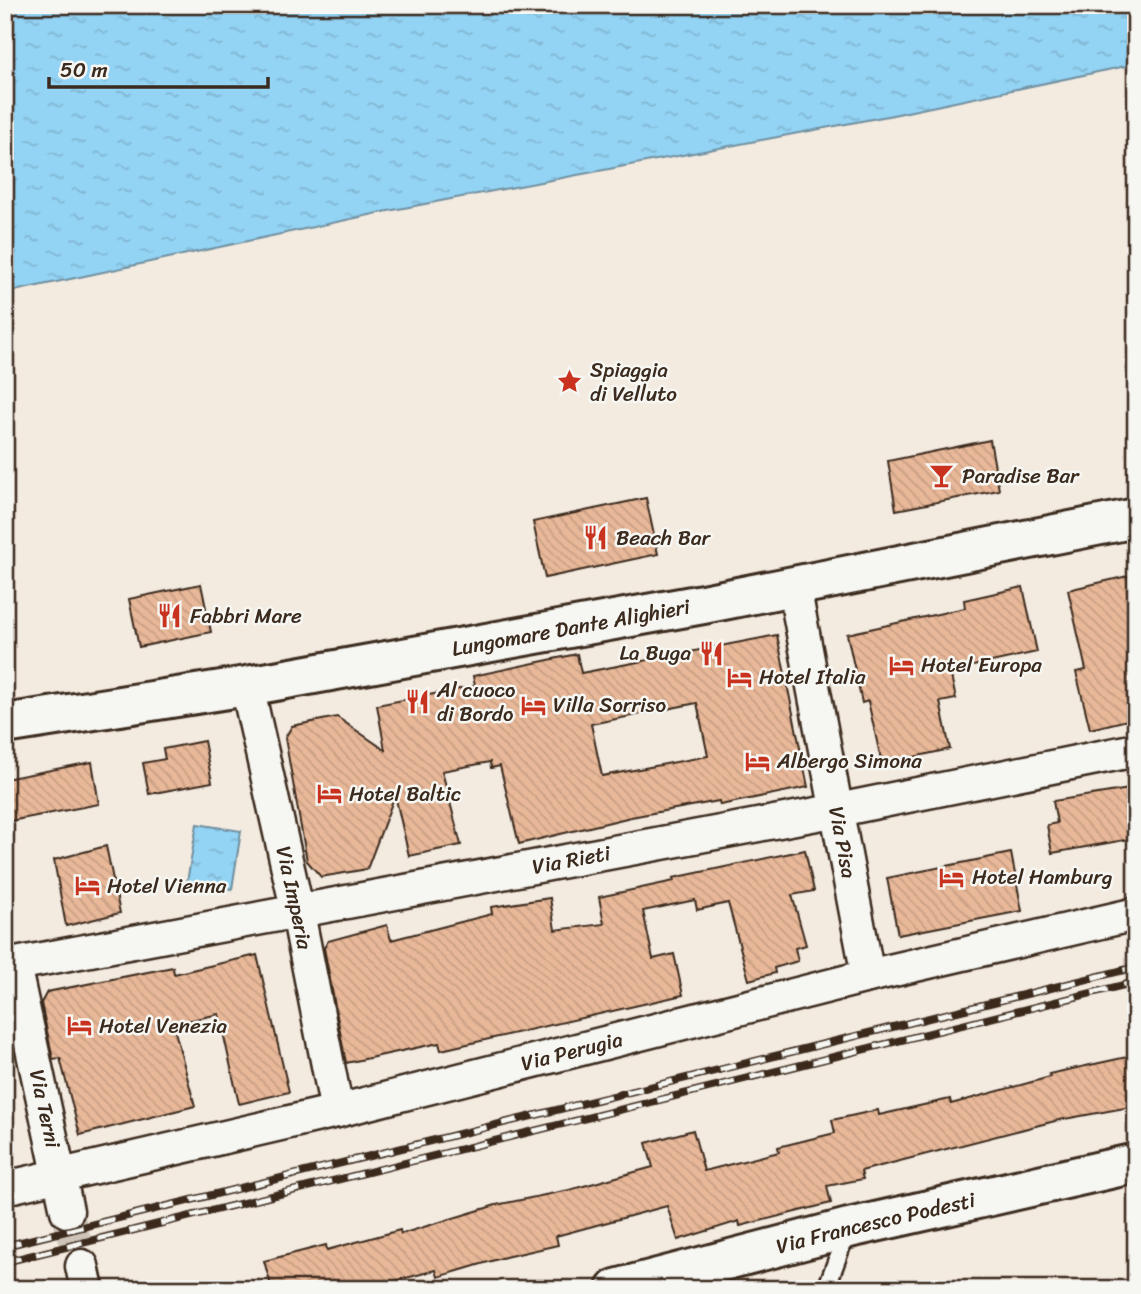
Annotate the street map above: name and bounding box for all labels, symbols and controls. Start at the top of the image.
scale bar [49,46,268,90]
text: 50 m [60,51,108,89]
place label: Spiaggia di Velluto [590,351,677,413]
place icon: Spiaggia di Velluto [556,368,584,396]
place label: Paradise Bar [962,457,1080,495]
bar icon: Paradise Bar [928,462,956,490]
place label: Beach Bar [616,519,712,557]
restaurant icon: Beach Bar [582,524,610,552]
street label: Lungomare Dante Alighieri [449,588,694,668]
place label: Fabbri Mare [190,597,302,635]
restaurant icon: Fabbri Mare [156,602,184,630]
place label: La Buga [619,634,691,672]
restaurant icon: La Buga [697,639,725,667]
place label: Hotel Europa [921,646,1042,684]
hotel icon: Hotel Europa [887,651,915,679]
place label: Hotel Italia [759,658,866,696]
hotel icon: Hotel Italia [725,663,753,691]
place label: Al cuoco di Bordo [436,671,516,733]
place label: Villa Sorriso [553,686,667,724]
restaurant icon: Al cuoco di Bordo [403,688,431,716]
hotel icon: Villa Sorriso [519,691,547,719]
place label: Albergo Simona [776,742,922,780]
hotel icon: Albergo Simona [743,747,771,775]
place label: Hotel Baltic [349,775,461,813]
hotel icon: Hotel Baltic [315,780,343,808]
street label: Via Pisa [817,803,868,882]
street label: Via Rieti [529,834,614,886]
street label: Via Imperia [265,842,324,953]
place label: Hotel Hamburg [972,858,1113,896]
hotel icon: Hotel Hamburg [938,863,966,891]
place label: Hotel Vienna [107,867,227,905]
hotel icon: Hotel Vienna [73,872,101,900]
place label: Hotel Venezia [99,1007,228,1045]
hotel icon: Hotel Venezia [65,1012,93,1040]
street label: Via Perugia [517,1020,627,1083]
street label: Via Terni [18,1066,72,1153]
street label: Via Francesco Podesti [772,1181,980,1265]

